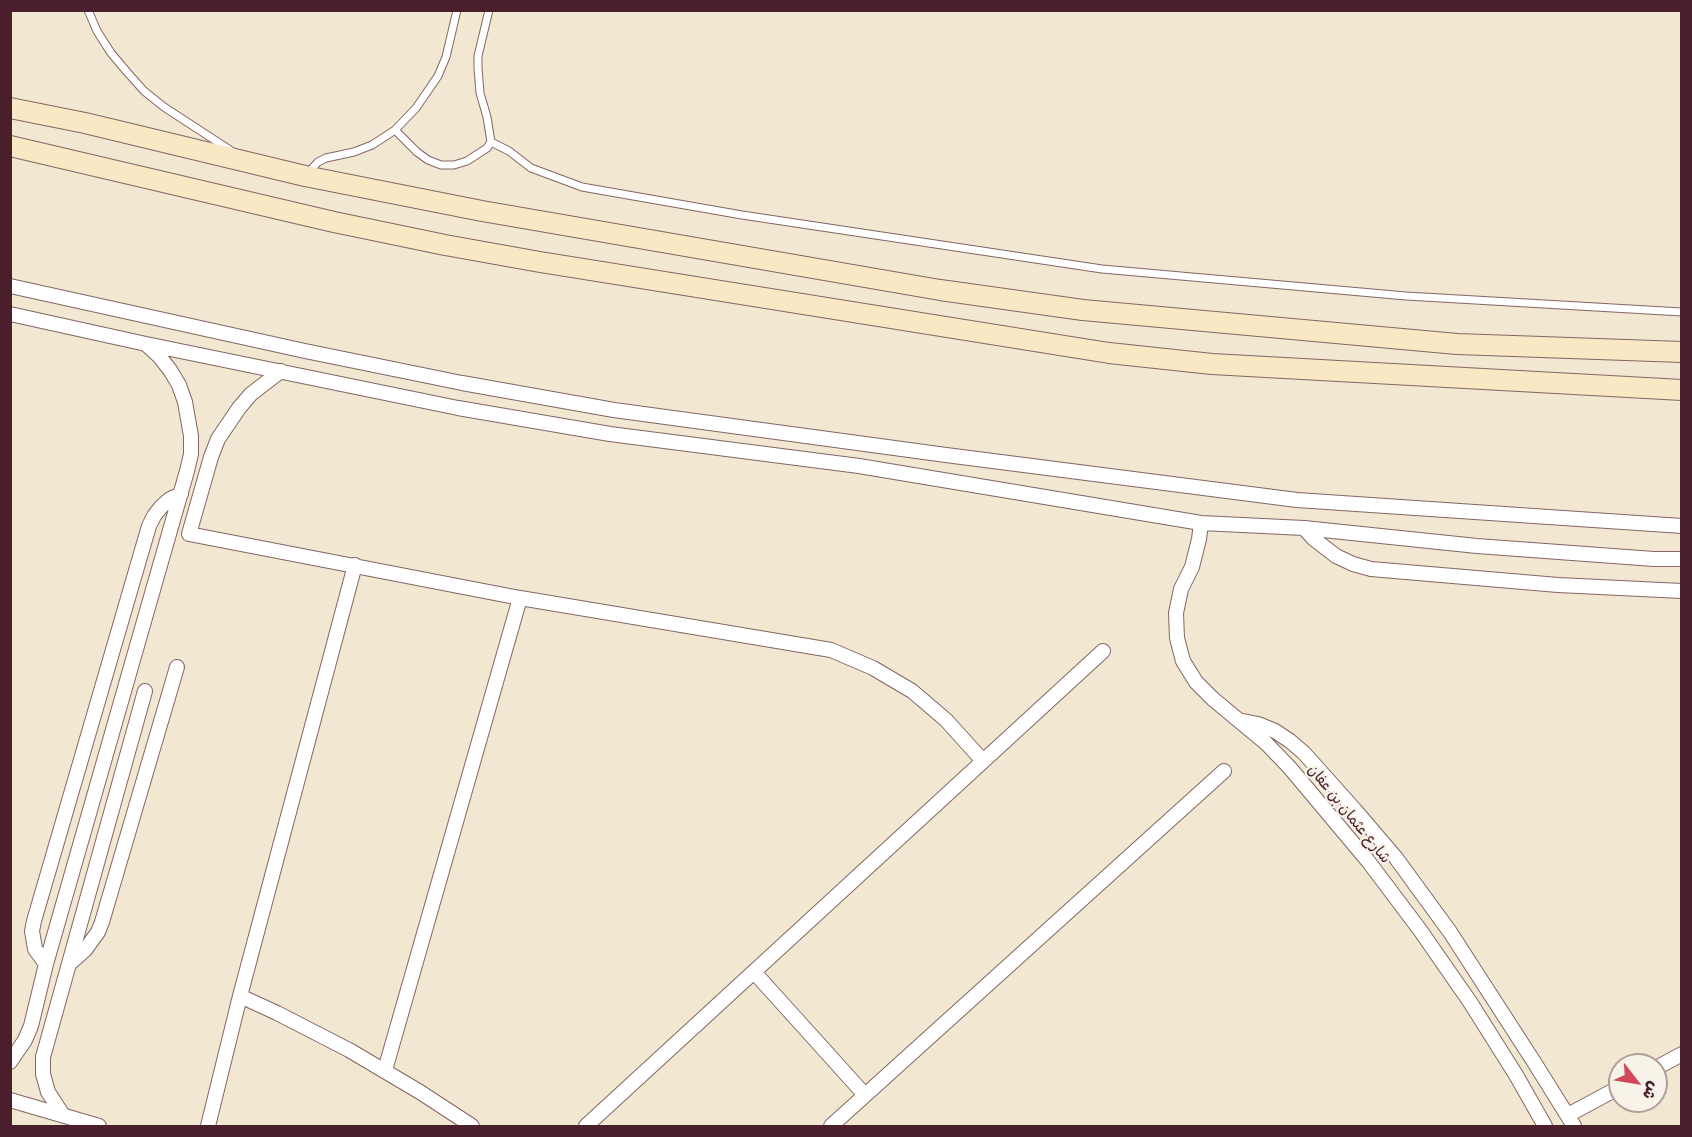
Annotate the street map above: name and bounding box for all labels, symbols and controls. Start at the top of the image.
street label: شارع عثمان بن عفان [1304,761,1394,867]
north arrow [1608,1053,1668,1113]
text: ش [1639,1079,1665,1104]

